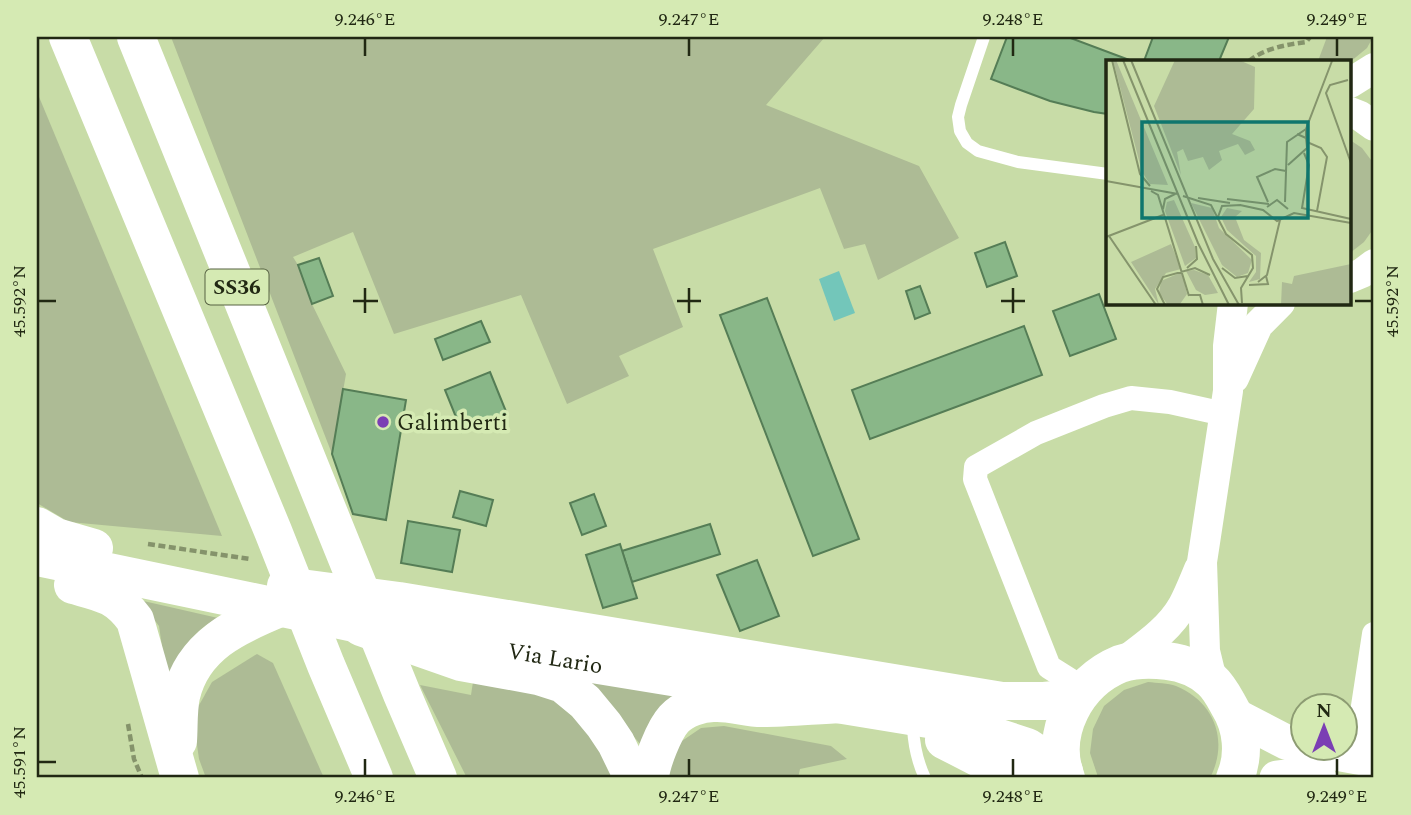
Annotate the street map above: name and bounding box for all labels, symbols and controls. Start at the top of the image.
text: 9.246°E [334,6,396,33]
text: 9.247°E [658,6,720,33]
text: 9.248°E [982,6,1044,33]
text: 9.249°E [1306,6,1368,33]
inset map [1106,60,1352,304]
text: 45.592°N [6,265,33,337]
text: 45.592°N [1379,265,1406,337]
road number: SS36 [205,270,268,304]
place label: Galimberti [397,406,508,441]
marker: Galimberti [375,414,391,430]
street label: Via Lario [505,634,605,684]
north arrow [1288,692,1358,762]
text: N [1316,697,1332,726]
text: 45.591°N [6,726,33,798]
text: 9.246°E [334,783,396,810]
text: 9.247°E [658,783,720,810]
text: 9.248°E [982,783,1044,810]
text: 9.249°E [1306,783,1368,810]

